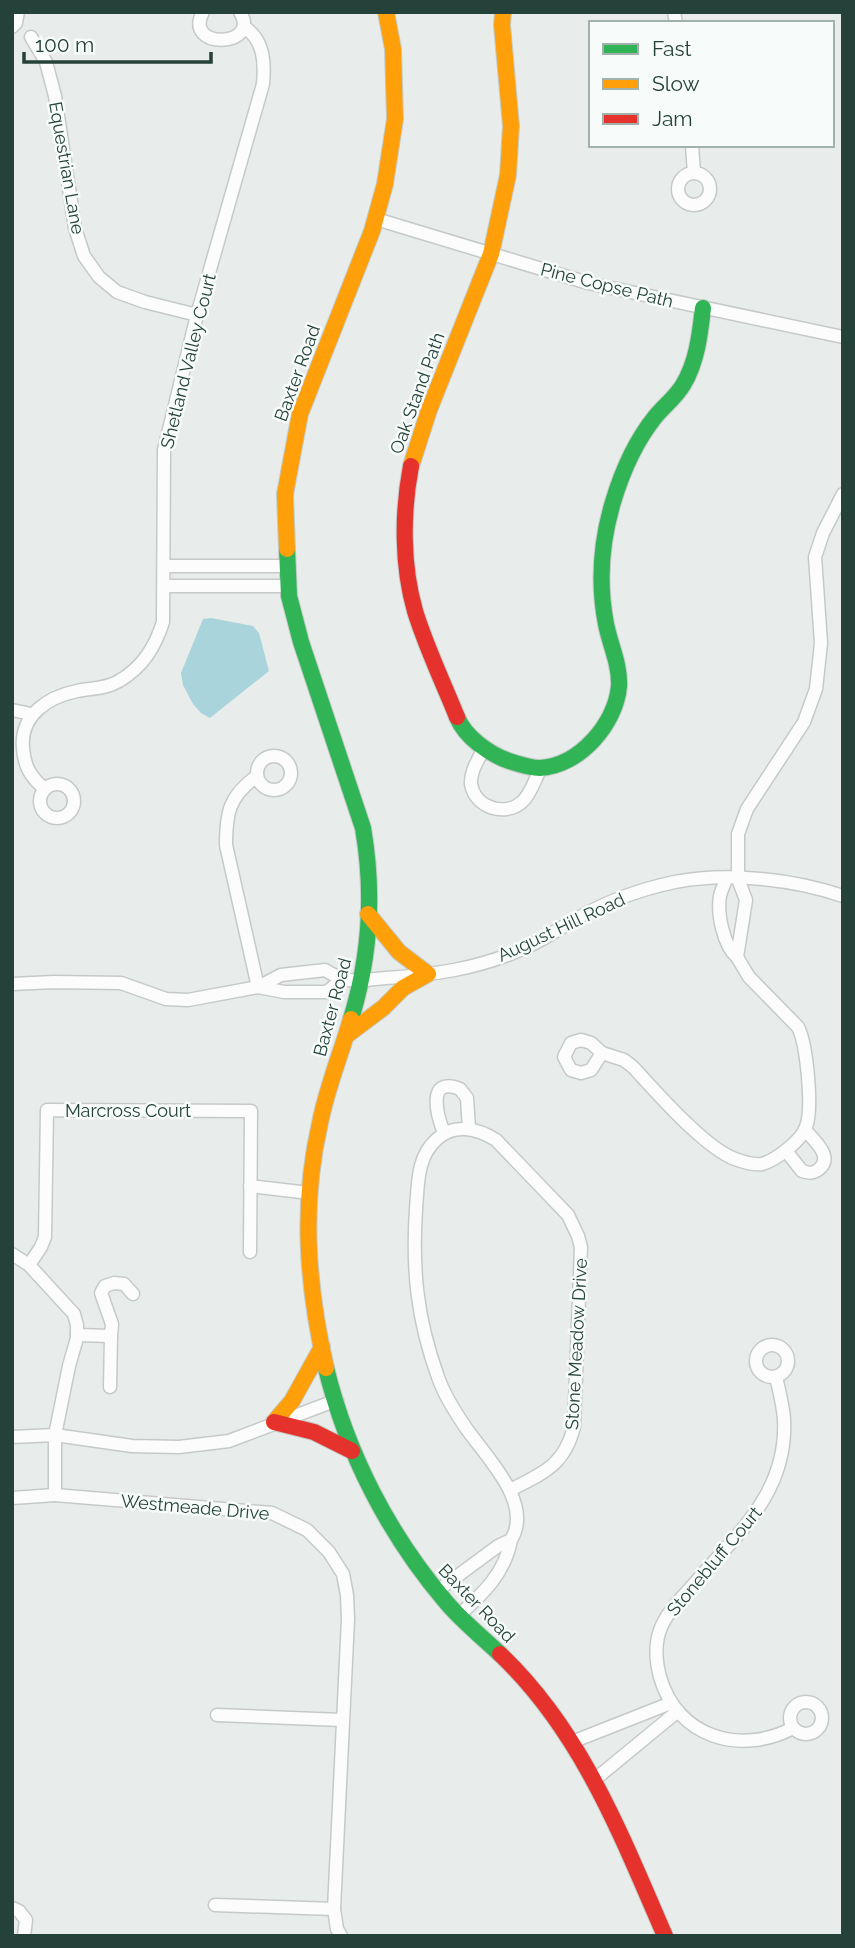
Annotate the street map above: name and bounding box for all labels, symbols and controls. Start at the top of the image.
scale bar [24,21,212,65]
legend [589,21,834,147]
text: 100 m [35,32,94,57]
text: Fast [652,36,692,61]
text: Slow [652,71,700,96]
street label: Equestrian Lane [45,100,89,236]
text: Jam [652,106,693,131]
street label: Pine Copse Path [538,258,676,312]
street label: Shetland Valley Court [156,271,220,451]
street label: Baxter Road [270,322,324,424]
street label: Oak Stand Path [385,329,449,457]
street label: August Hill Road [494,888,628,966]
street label: Baxter Road [309,956,355,1058]
street label: Marcross Court [65,1100,191,1121]
street label: Stone Meadow Drive [561,1257,591,1431]
street label: Westmeade Drive [120,1490,271,1524]
street label: Stonebluff Court [662,1502,766,1620]
street label: Baxter Road [434,1559,520,1647]

